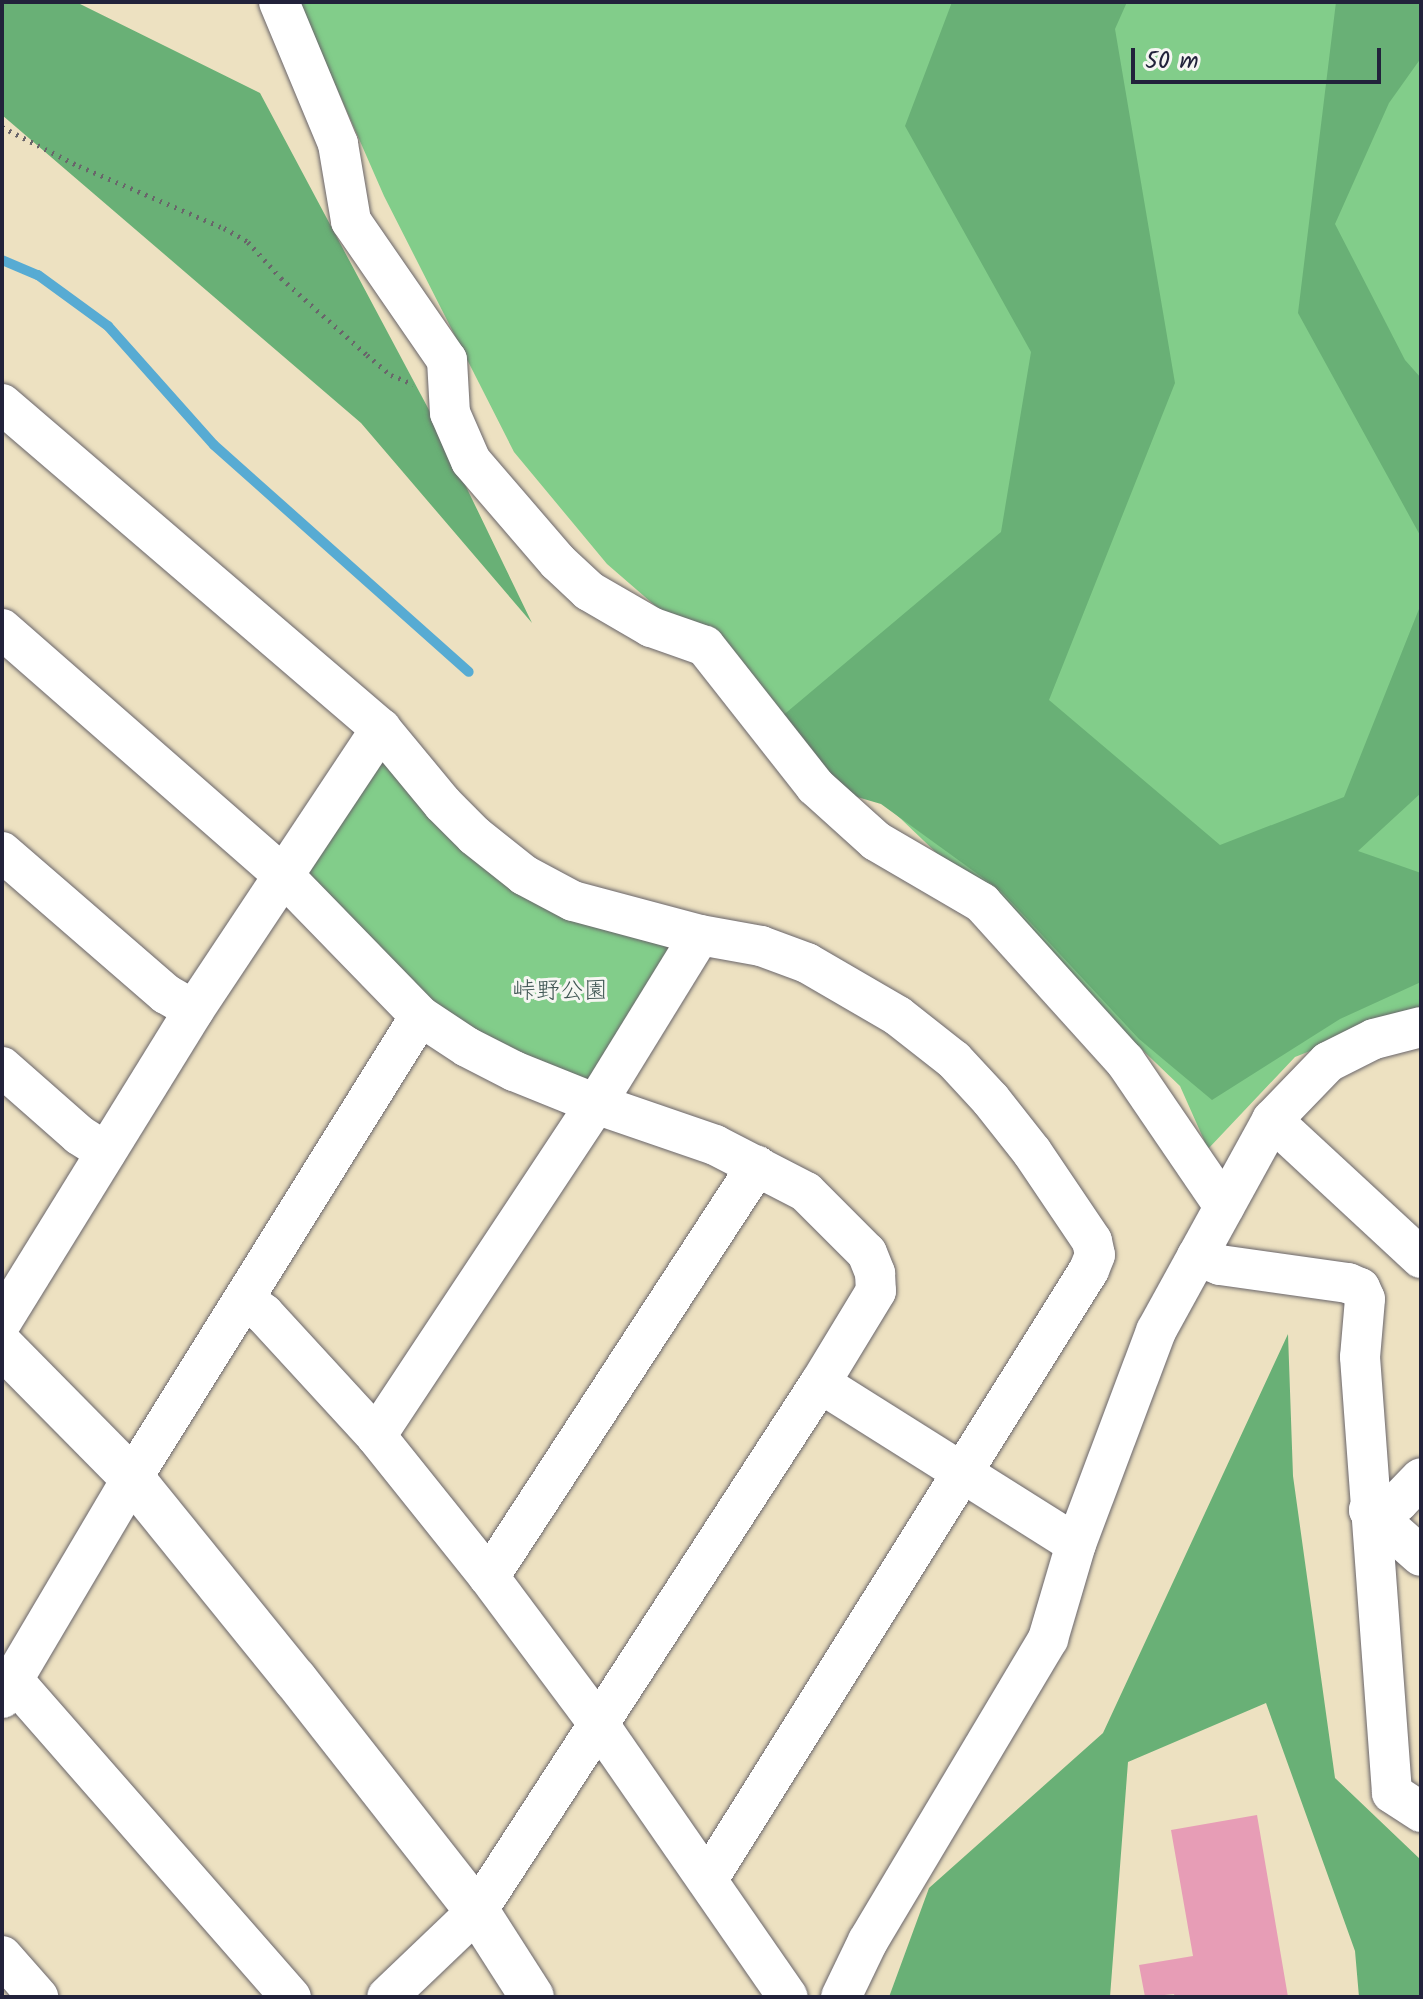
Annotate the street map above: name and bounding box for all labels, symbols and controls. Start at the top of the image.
scale bar [1135,32,1385,82]
text: 50 m [1145,42,1199,81]
park label: 峠野公園 [512,978,608,1006]

